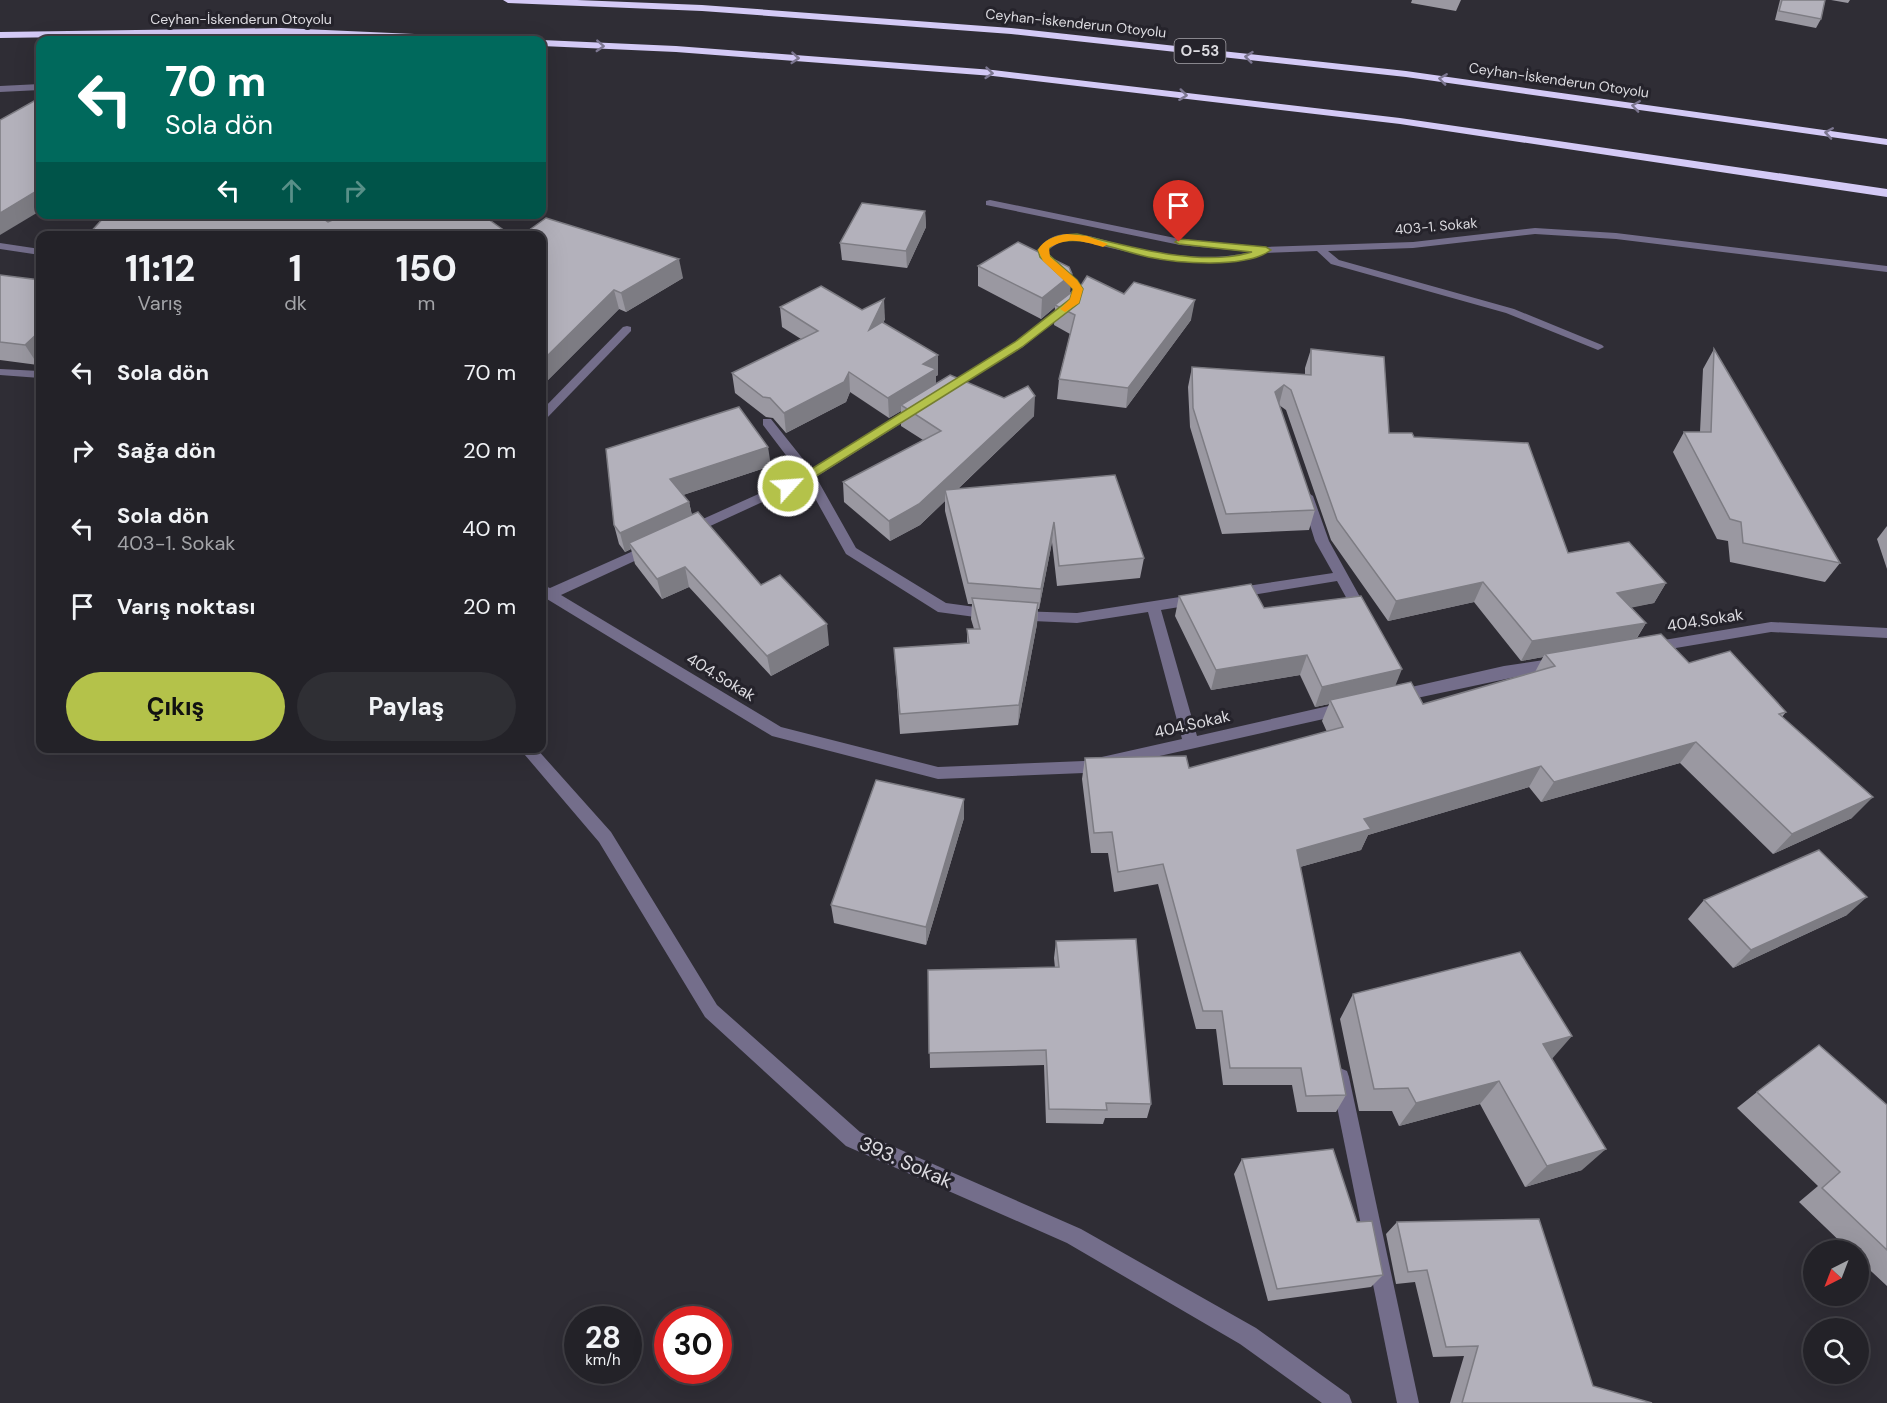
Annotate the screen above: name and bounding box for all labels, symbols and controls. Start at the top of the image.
street label: Ceyhan-İskenderun Otoyolu [985,5,1167,41]
street label: Ceyhan-İskenderun Otoyolu [150,10,332,28]
one-way arrow [595,39,604,52]
road number: O-53 [1174,39,1226,63]
one-way arrow [1245,51,1254,64]
one-way arrow [790,52,799,65]
text: 70 m [165,54,266,109]
street label: Ceyhan-İskenderun Otoyolu [1468,58,1650,102]
icon: left [66,60,144,138]
one-way arrow [984,66,993,79]
one-way arrow [1438,74,1448,86]
one-way arrow [1178,89,1187,101]
one-way arrow [1631,101,1641,113]
text: Sola dön [165,107,273,142]
one-way arrow [1825,128,1834,140]
icon: left [212,174,245,207]
icon: ahead [275,174,308,207]
icon: right [338,174,371,207]
pin [1153,180,1204,242]
icon: arrive [1162,189,1195,222]
street label: 403-1. Sokak [1394,213,1478,239]
text: 11:12 [125,245,195,292]
text: 1 [289,245,302,292]
text: 150 [396,245,457,292]
text: Varış [138,290,183,316]
text: dk [284,290,307,316]
text: m [417,290,435,316]
icon: left [66,356,99,389]
text: Sola dön [117,358,209,387]
text: 70 m [464,358,516,387]
icon: right [66,434,99,467]
text: Sağa dön [117,436,216,465]
text: 20 m [463,436,516,465]
position arrow [756,454,820,518]
text: Sola dön [117,501,209,530]
icon: left [66,512,99,545]
text: 40 m [462,514,516,543]
text: 403-1. Sokak [117,530,235,556]
icon: arrive [66,590,99,623]
text: Varış noktası [117,592,255,621]
text: 20 m [463,592,516,621]
street label: 404.Sokak [1665,604,1745,636]
street label: 404.Sokak [683,648,759,706]
button: Çıkış [66,672,285,741]
button: Paylaş [297,672,516,741]
street label: 404.Sokak [1152,705,1232,743]
street label: 393. Sokak [855,1130,957,1194]
north arrow [1803,1240,1869,1306]
map controls [1803,1240,1869,1384]
speed limit sign: 30 [654,1306,732,1384]
text: 28 [585,1318,621,1357]
button: search [1803,1318,1869,1384]
text: km/h [585,1350,621,1370]

